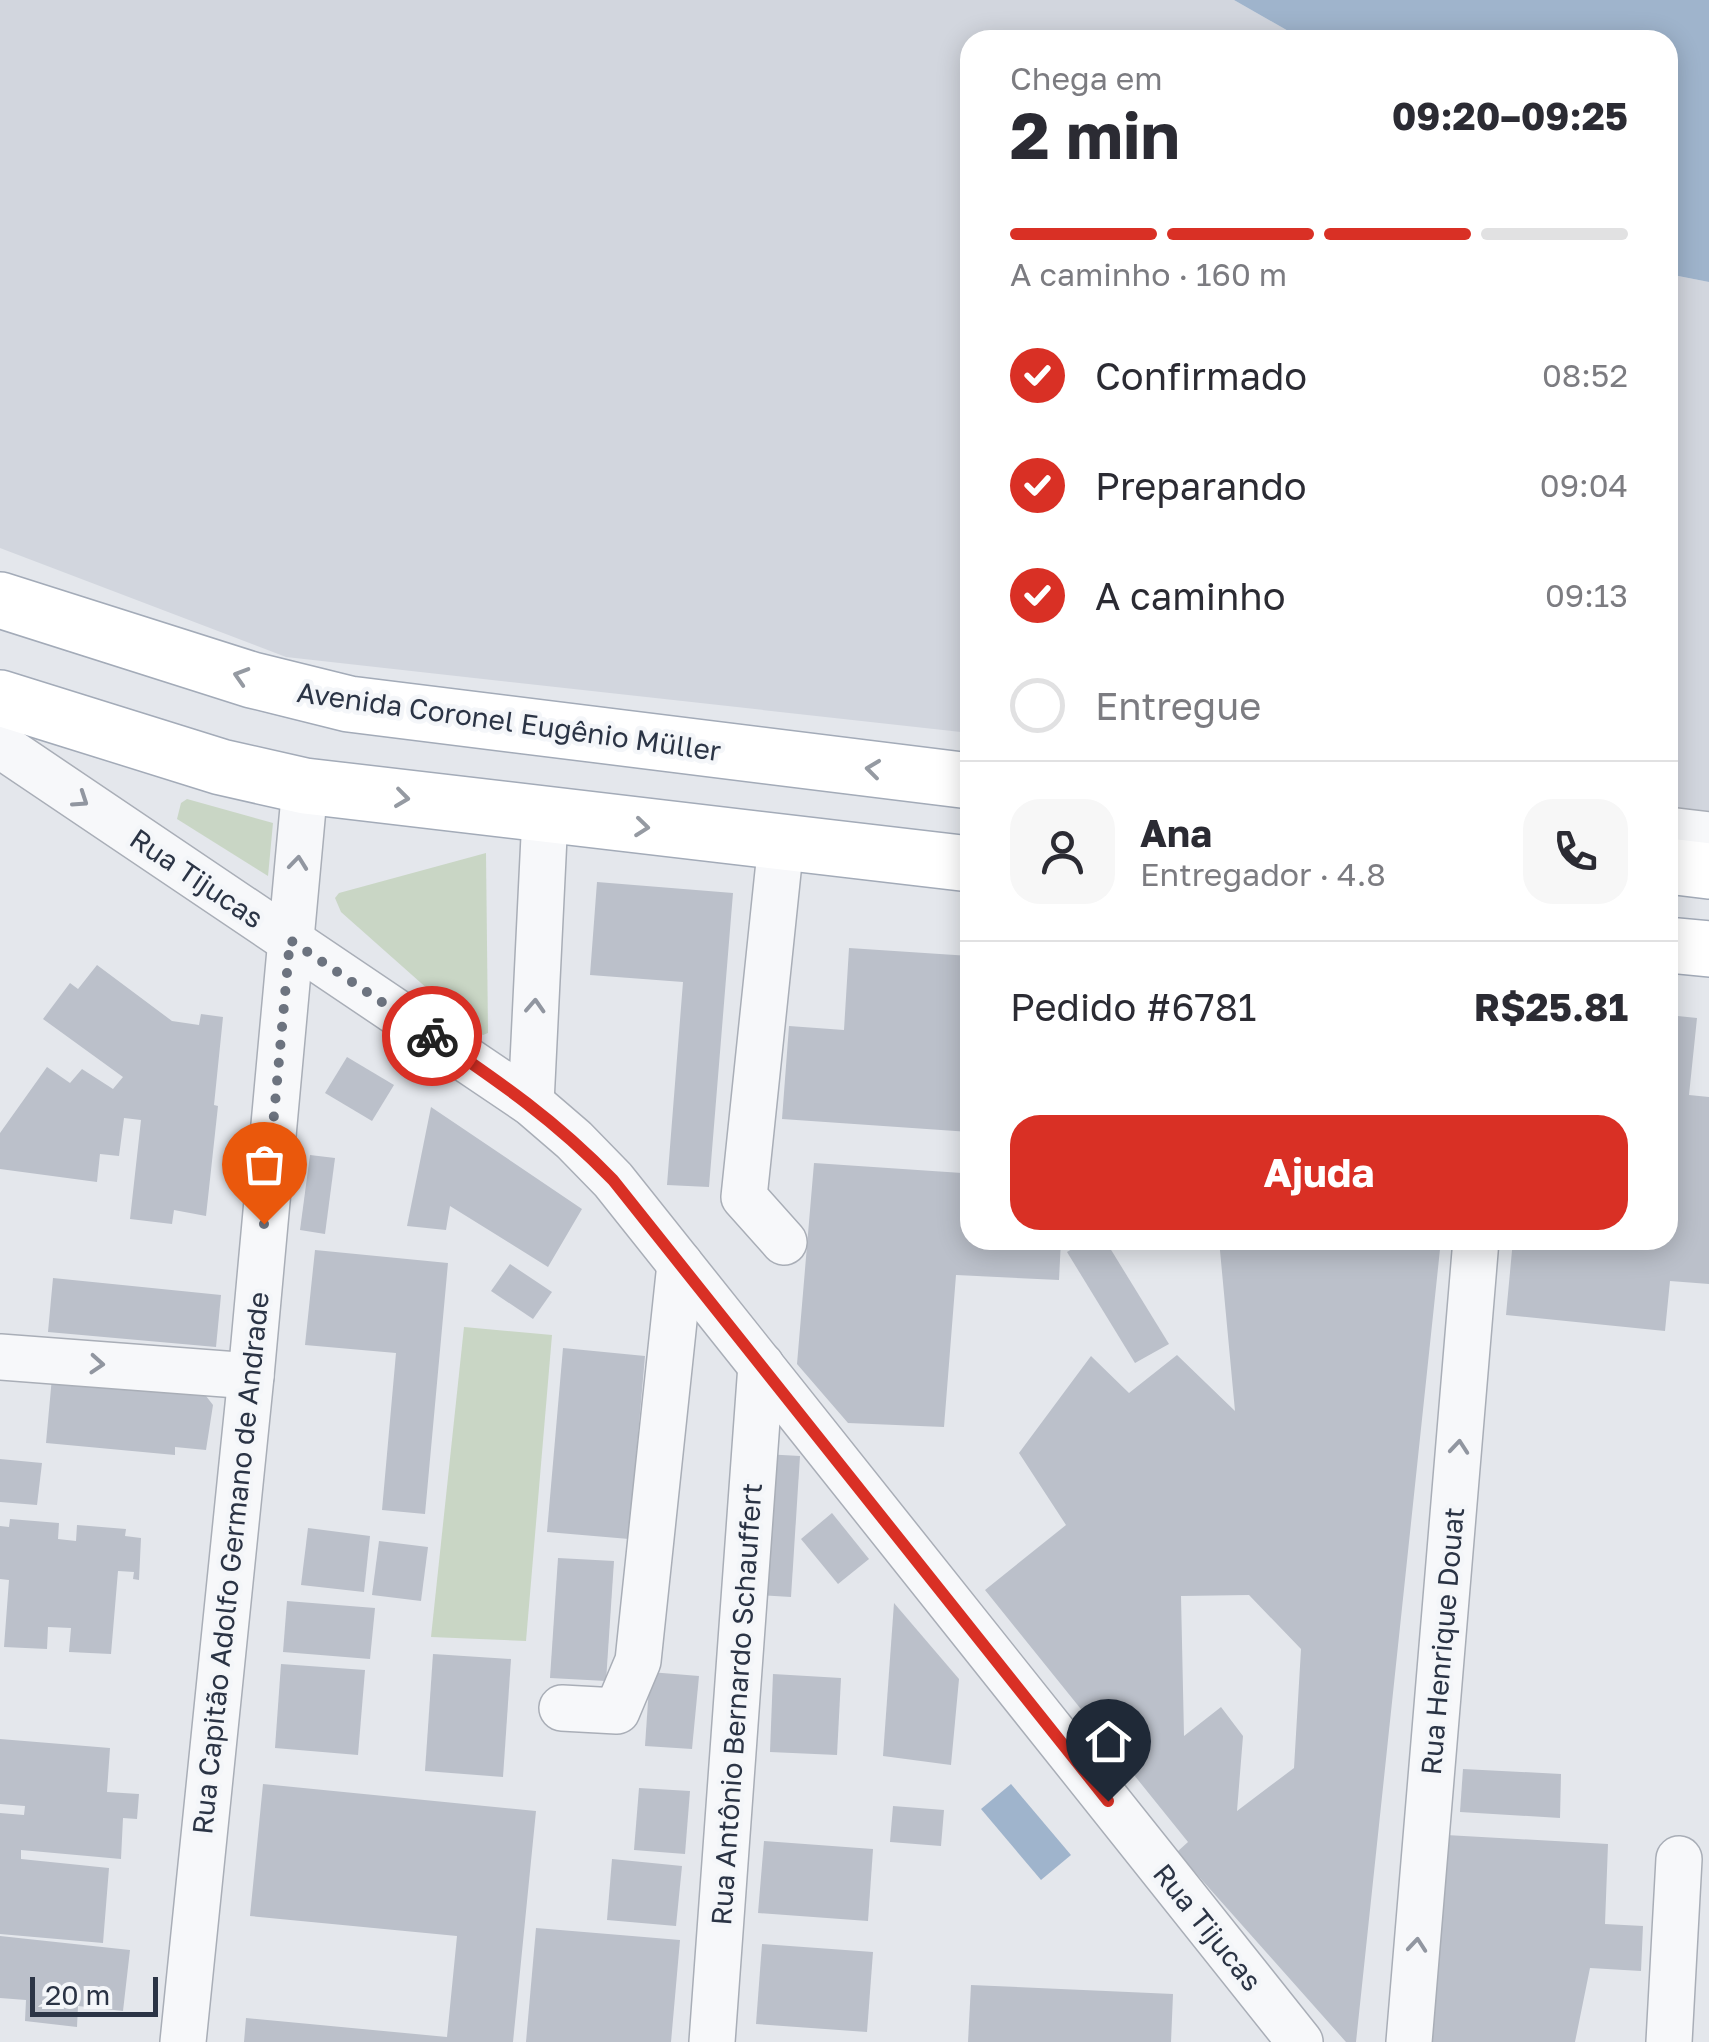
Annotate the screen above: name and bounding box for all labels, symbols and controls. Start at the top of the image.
text: Chega em [1010,59,1163,97]
text: 09:20–09:25 [1392,93,1628,138]
text: 2 min [1010,95,1180,173]
text: A caminho · 160 m [1010,255,1287,293]
icon: check [1010,348,1065,403]
text: Confirmado [1095,353,1307,398]
text: 08:52 [1542,356,1628,394]
icon: check [1010,458,1065,513]
text: Preparando [1095,463,1307,508]
text: 09:04 [1540,466,1628,504]
icon: check [1010,568,1065,623]
text: A caminho [1095,573,1286,618]
text: 09:13 [1545,576,1628,614]
one-way arrow [233,668,250,688]
street label: Avenida Coronel Eugênio Müller [295,675,723,767]
text: Entregue [1095,683,1261,728]
one-way arrow [865,759,881,780]
one-way arrow [70,787,88,806]
one-way arrow [394,787,410,808]
button: person [1010,799,1115,904]
button: phone [1523,799,1628,904]
text: Ana [1140,810,1212,855]
one-way arrow [634,816,650,837]
street label: Rua Tijucas [124,821,270,935]
one-way arrow [286,855,308,871]
text: Entregador · 4.8 [1140,855,1386,893]
text: Pedido #6781 [1010,984,1256,1029]
text: R$25.81 [1474,984,1628,1029]
courier [382,986,482,1086]
one-way arrow [525,997,546,1013]
icon: bike [405,1009,460,1064]
button: Ajuda [1010,1115,1628,1230]
pin [222,1122,307,1225]
icon: bag [237,1137,292,1192]
street label: Rua Capitão Adolfo Germano de Andrade [185,1290,275,1836]
one-way arrow [90,1353,106,1375]
one-way arrow [1447,1438,1469,1454]
street label: Rua Antônio Bernardo Schauffert [704,1482,768,1926]
street label: Rua Henrique Douat [1414,1506,1470,1776]
pin [1066,1699,1151,1802]
icon: home [1081,1714,1136,1769]
street label: Rua Tijucas [1147,1857,1269,1997]
one-way arrow [1405,1936,1427,1952]
scale bar [30,1972,158,2016]
text: 20 m [45,1978,110,2011]

